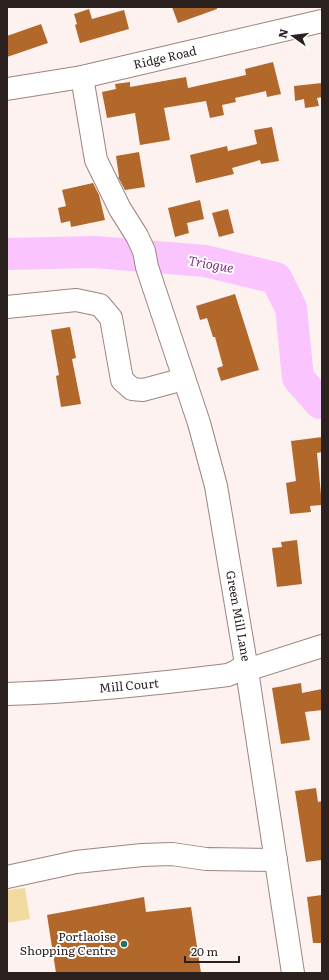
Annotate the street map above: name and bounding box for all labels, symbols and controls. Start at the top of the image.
north arrow [273,16,313,56]
text: N [273,27,291,40]
street label: Ridge Road [131,41,199,73]
water label: Triogue [187,250,235,277]
street label: Green Mill Lane [222,569,256,663]
street label: Mill Court [98,673,160,697]
place label: Portlaoise Shopping Centre [20,927,116,959]
scale bar [185,938,239,964]
marker: Portlaoise Shopping Centre [119,939,129,949]
text: 20 m [191,942,218,960]

